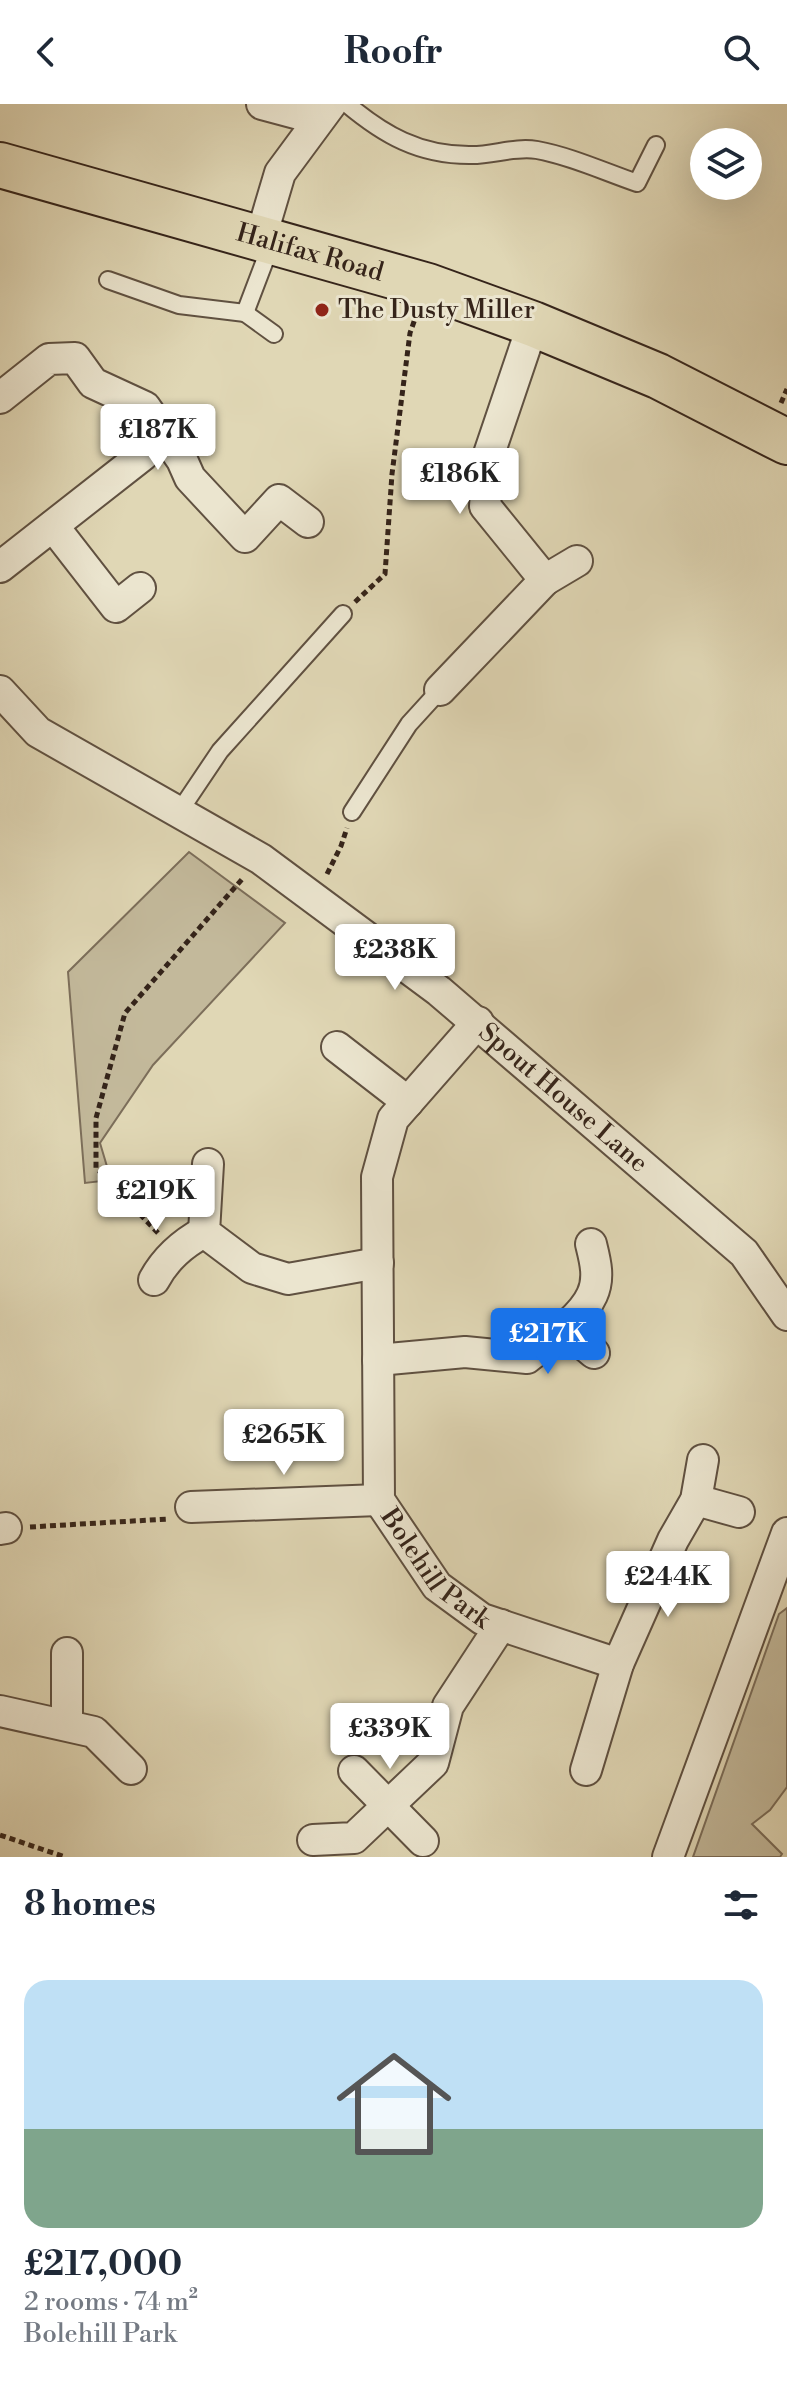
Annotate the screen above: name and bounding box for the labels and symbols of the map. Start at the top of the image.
street label: Halifax Road [233,217,387,289]
place label: The Dusty Miller [338,294,535,326]
marker: The Dusty Miller [313,301,331,319]
pin: £187K [102,404,214,472]
pin: £186K [404,448,516,516]
pin: £238K [339,924,451,992]
street label: Spout House Lane [472,1016,655,1179]
pin: £219K [100,1165,212,1233]
pin: £217K [492,1308,604,1376]
pin: £265K [228,1409,340,1477]
street label: Bolehill Park [373,1501,498,1637]
pin: £244K [612,1551,724,1619]
pin: £339K [334,1703,446,1771]

